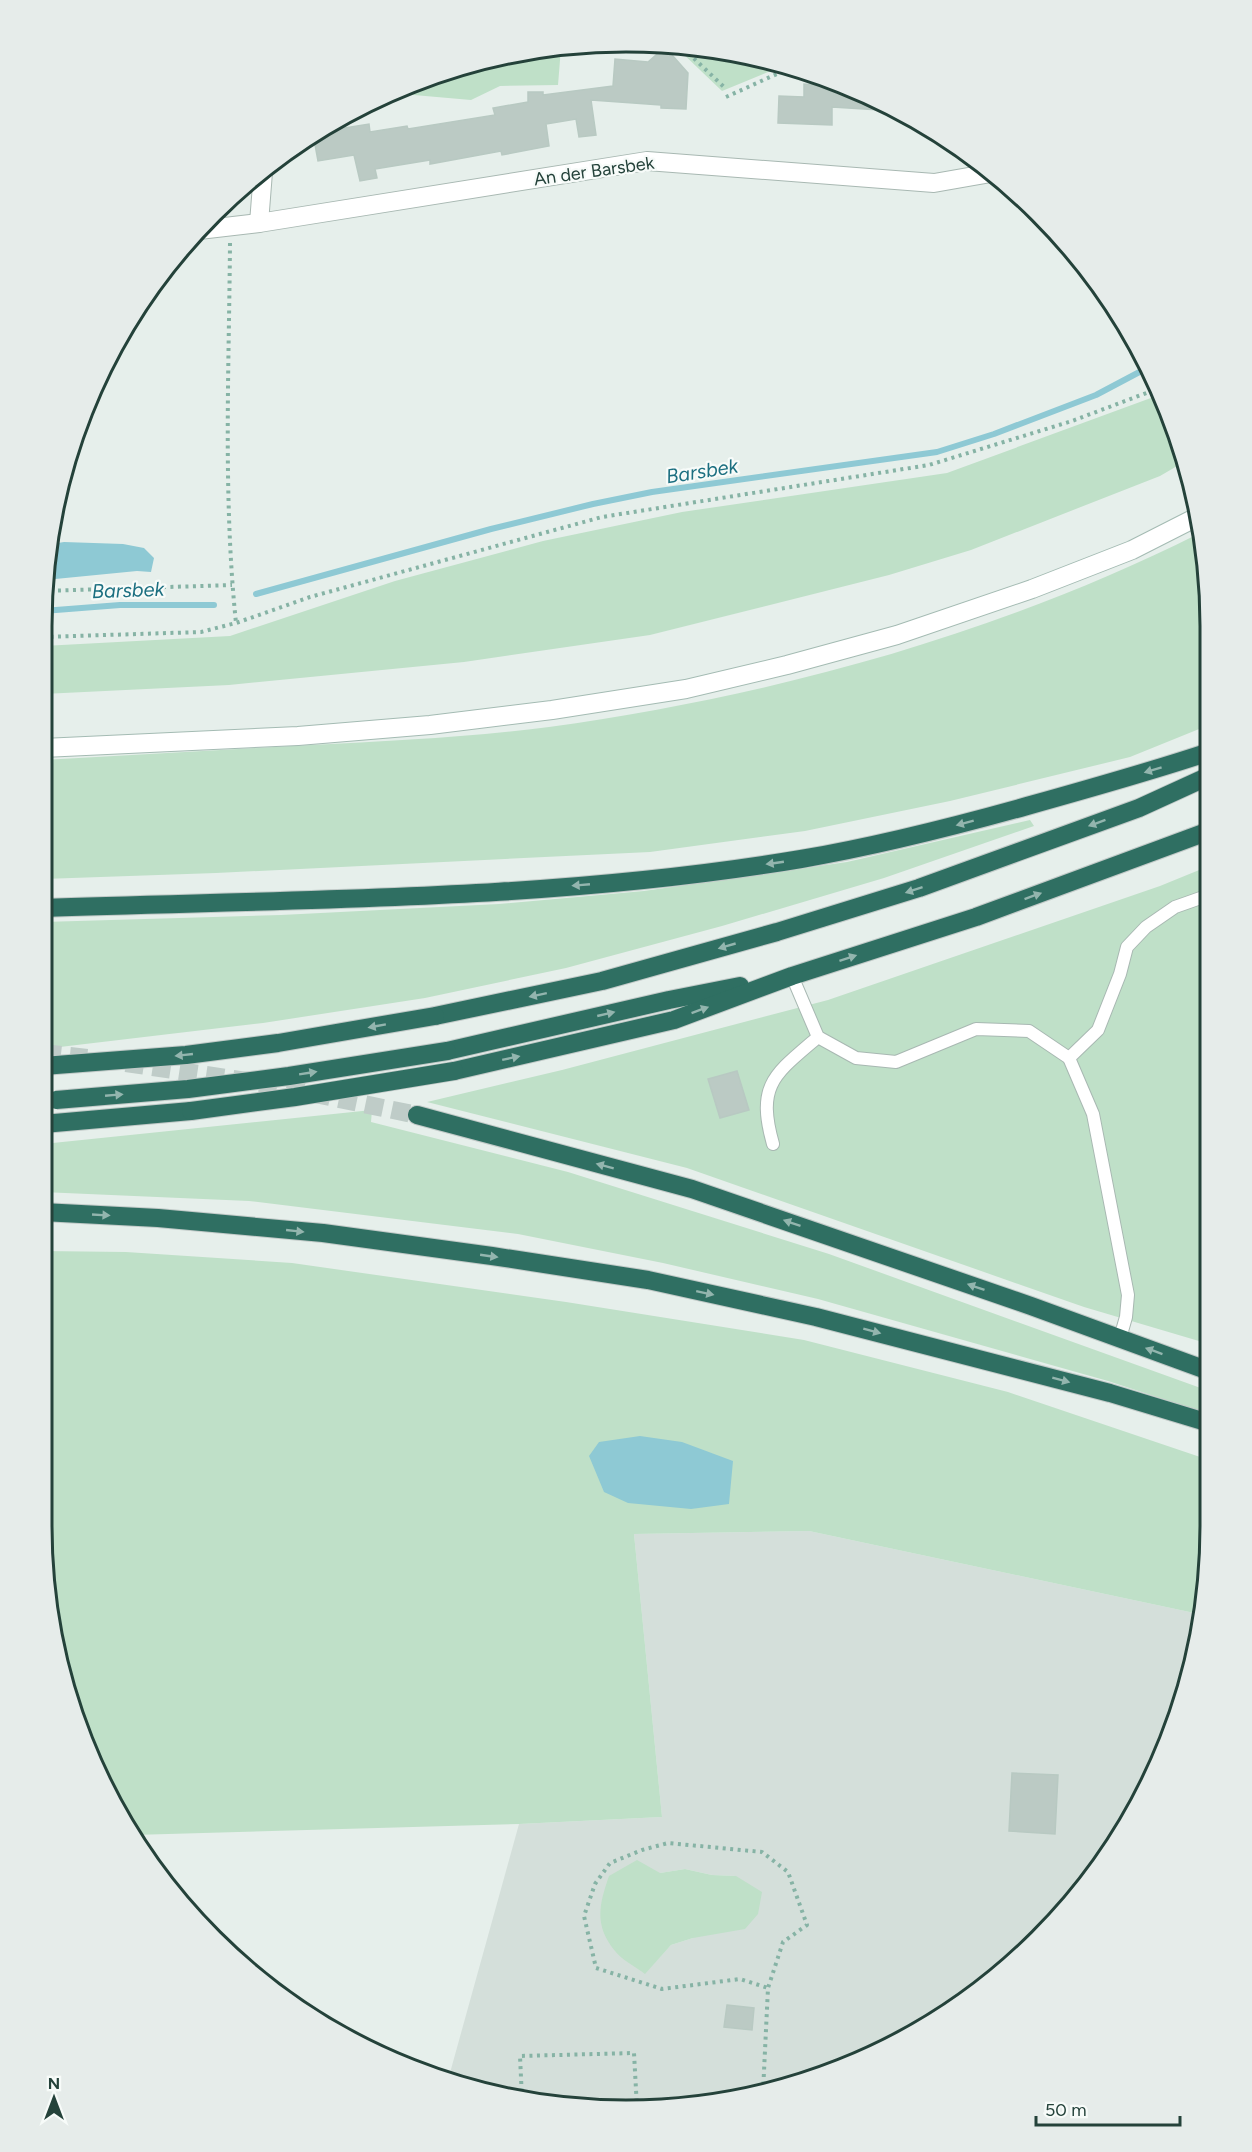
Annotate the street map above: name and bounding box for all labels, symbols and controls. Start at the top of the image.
street label: An der Barsbek [532,152,656,190]
water label: Barsbek [664,453,741,489]
water label: Barsbek [91,577,166,603]
one-way arrow [1144,766,1162,775]
one-way arrow [956,819,974,828]
one-way arrow [1088,819,1106,829]
one-way arrow [765,858,784,867]
one-way arrow [571,881,590,890]
one-way arrow [905,885,923,895]
one-way arrow [1024,891,1042,901]
one-way arrow [718,942,736,952]
one-way arrow [839,953,857,962]
one-way arrow [529,990,547,1000]
one-way arrow [691,1005,709,1014]
one-way arrow [597,1009,616,1018]
one-way arrow [368,1022,387,1031]
one-way arrow [175,1050,194,1060]
one-way arrow [502,1053,521,1062]
one-way arrow [298,1069,317,1078]
one-way arrow [105,1090,124,1100]
one-way arrow [596,1161,614,1170]
one-way arrow [91,1211,110,1220]
one-way arrow [783,1218,801,1228]
one-way arrow [286,1226,305,1236]
one-way arrow [479,1251,498,1260]
one-way arrow [967,1281,985,1291]
one-way arrow [695,1288,714,1298]
one-way arrow [863,1327,881,1337]
one-way arrow [1145,1345,1163,1355]
one-way arrow [1052,1376,1070,1386]
north arrow [24,2068,84,2128]
text: N [48,2074,60,2093]
scale bar [1036,2089,1180,2127]
text: 50 m [1045,2099,1087,2121]

